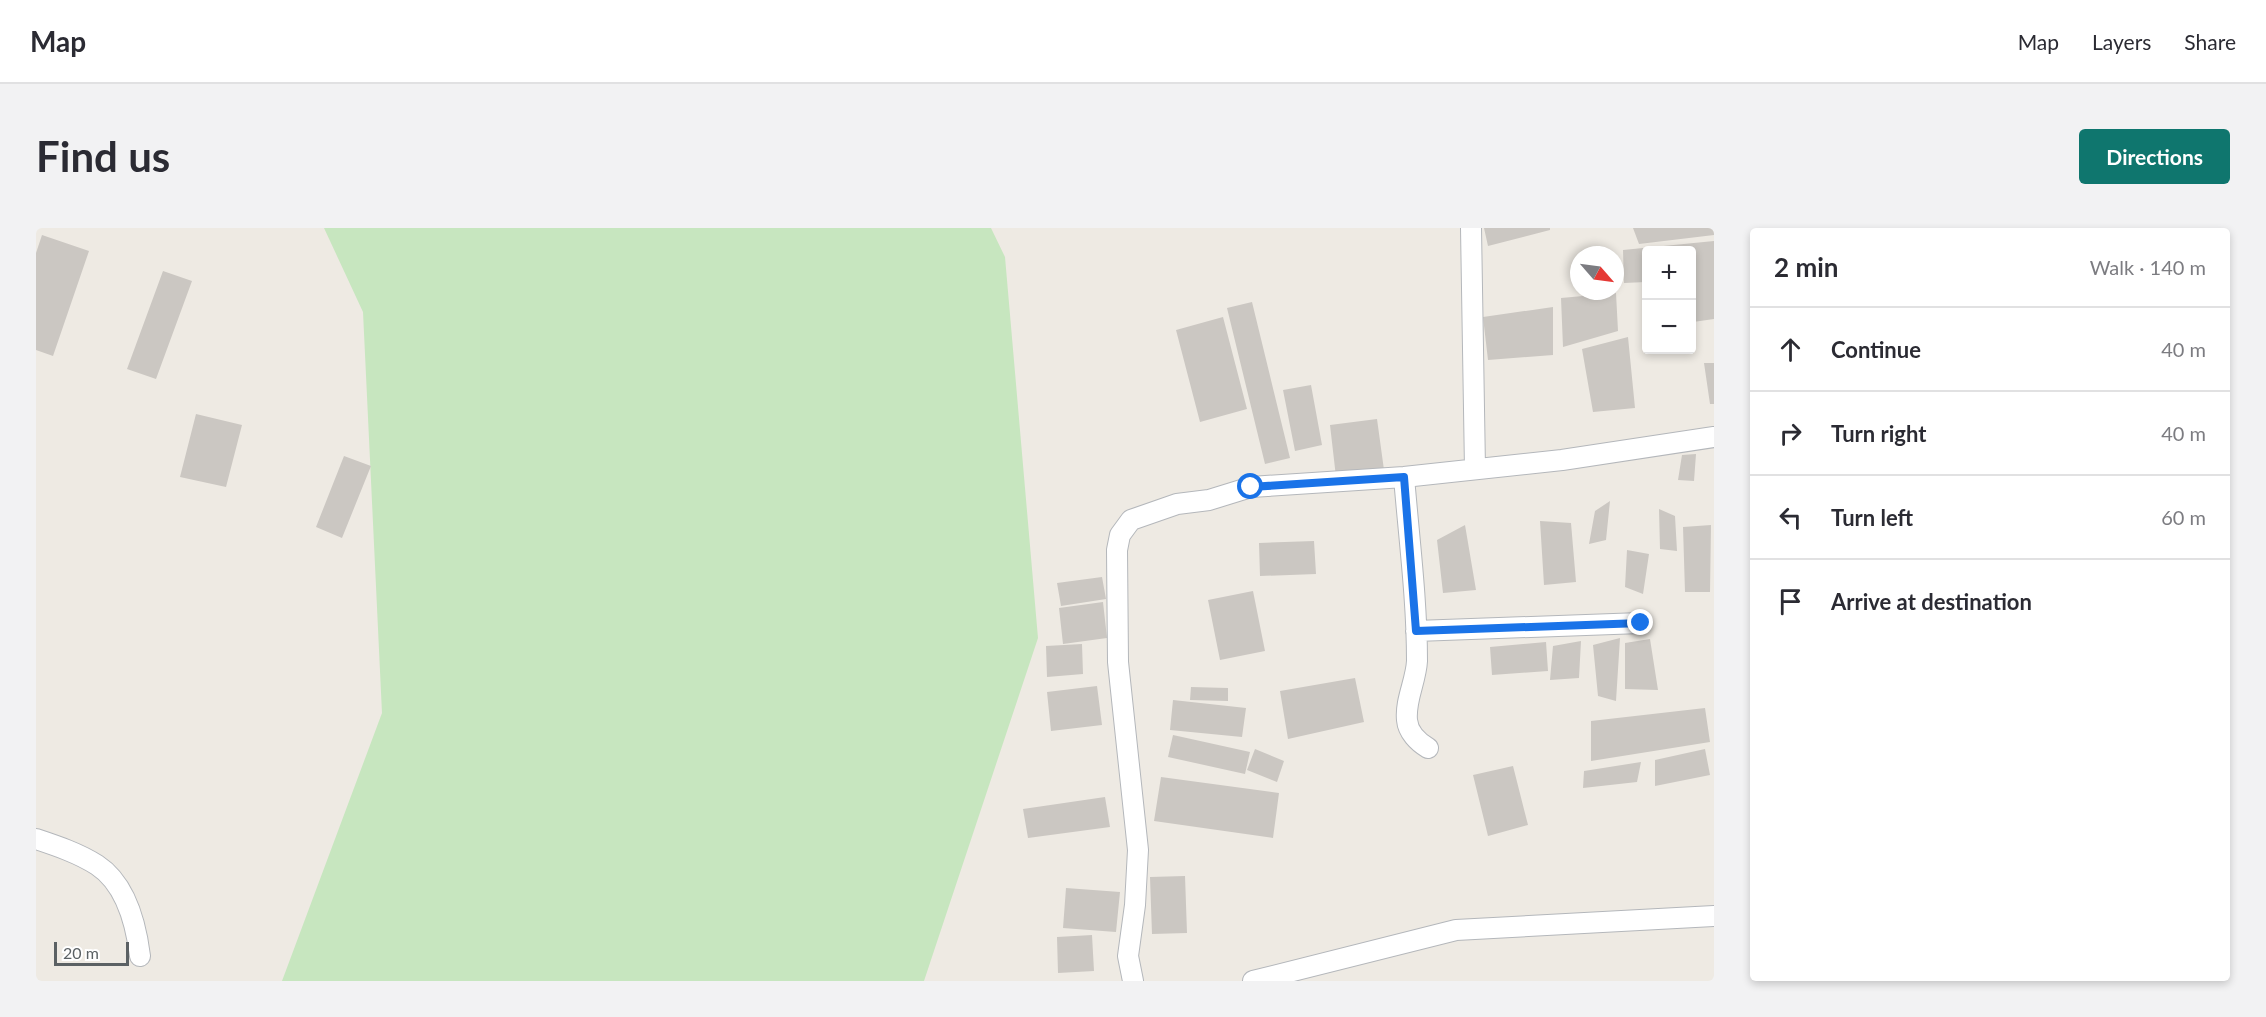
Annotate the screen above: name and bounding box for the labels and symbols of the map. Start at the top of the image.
north arrow [1570,246,1624,300]
route start [1237,473,1263,499]
route end [1627,609,1653,635]
scale bar [54,939,129,966]

